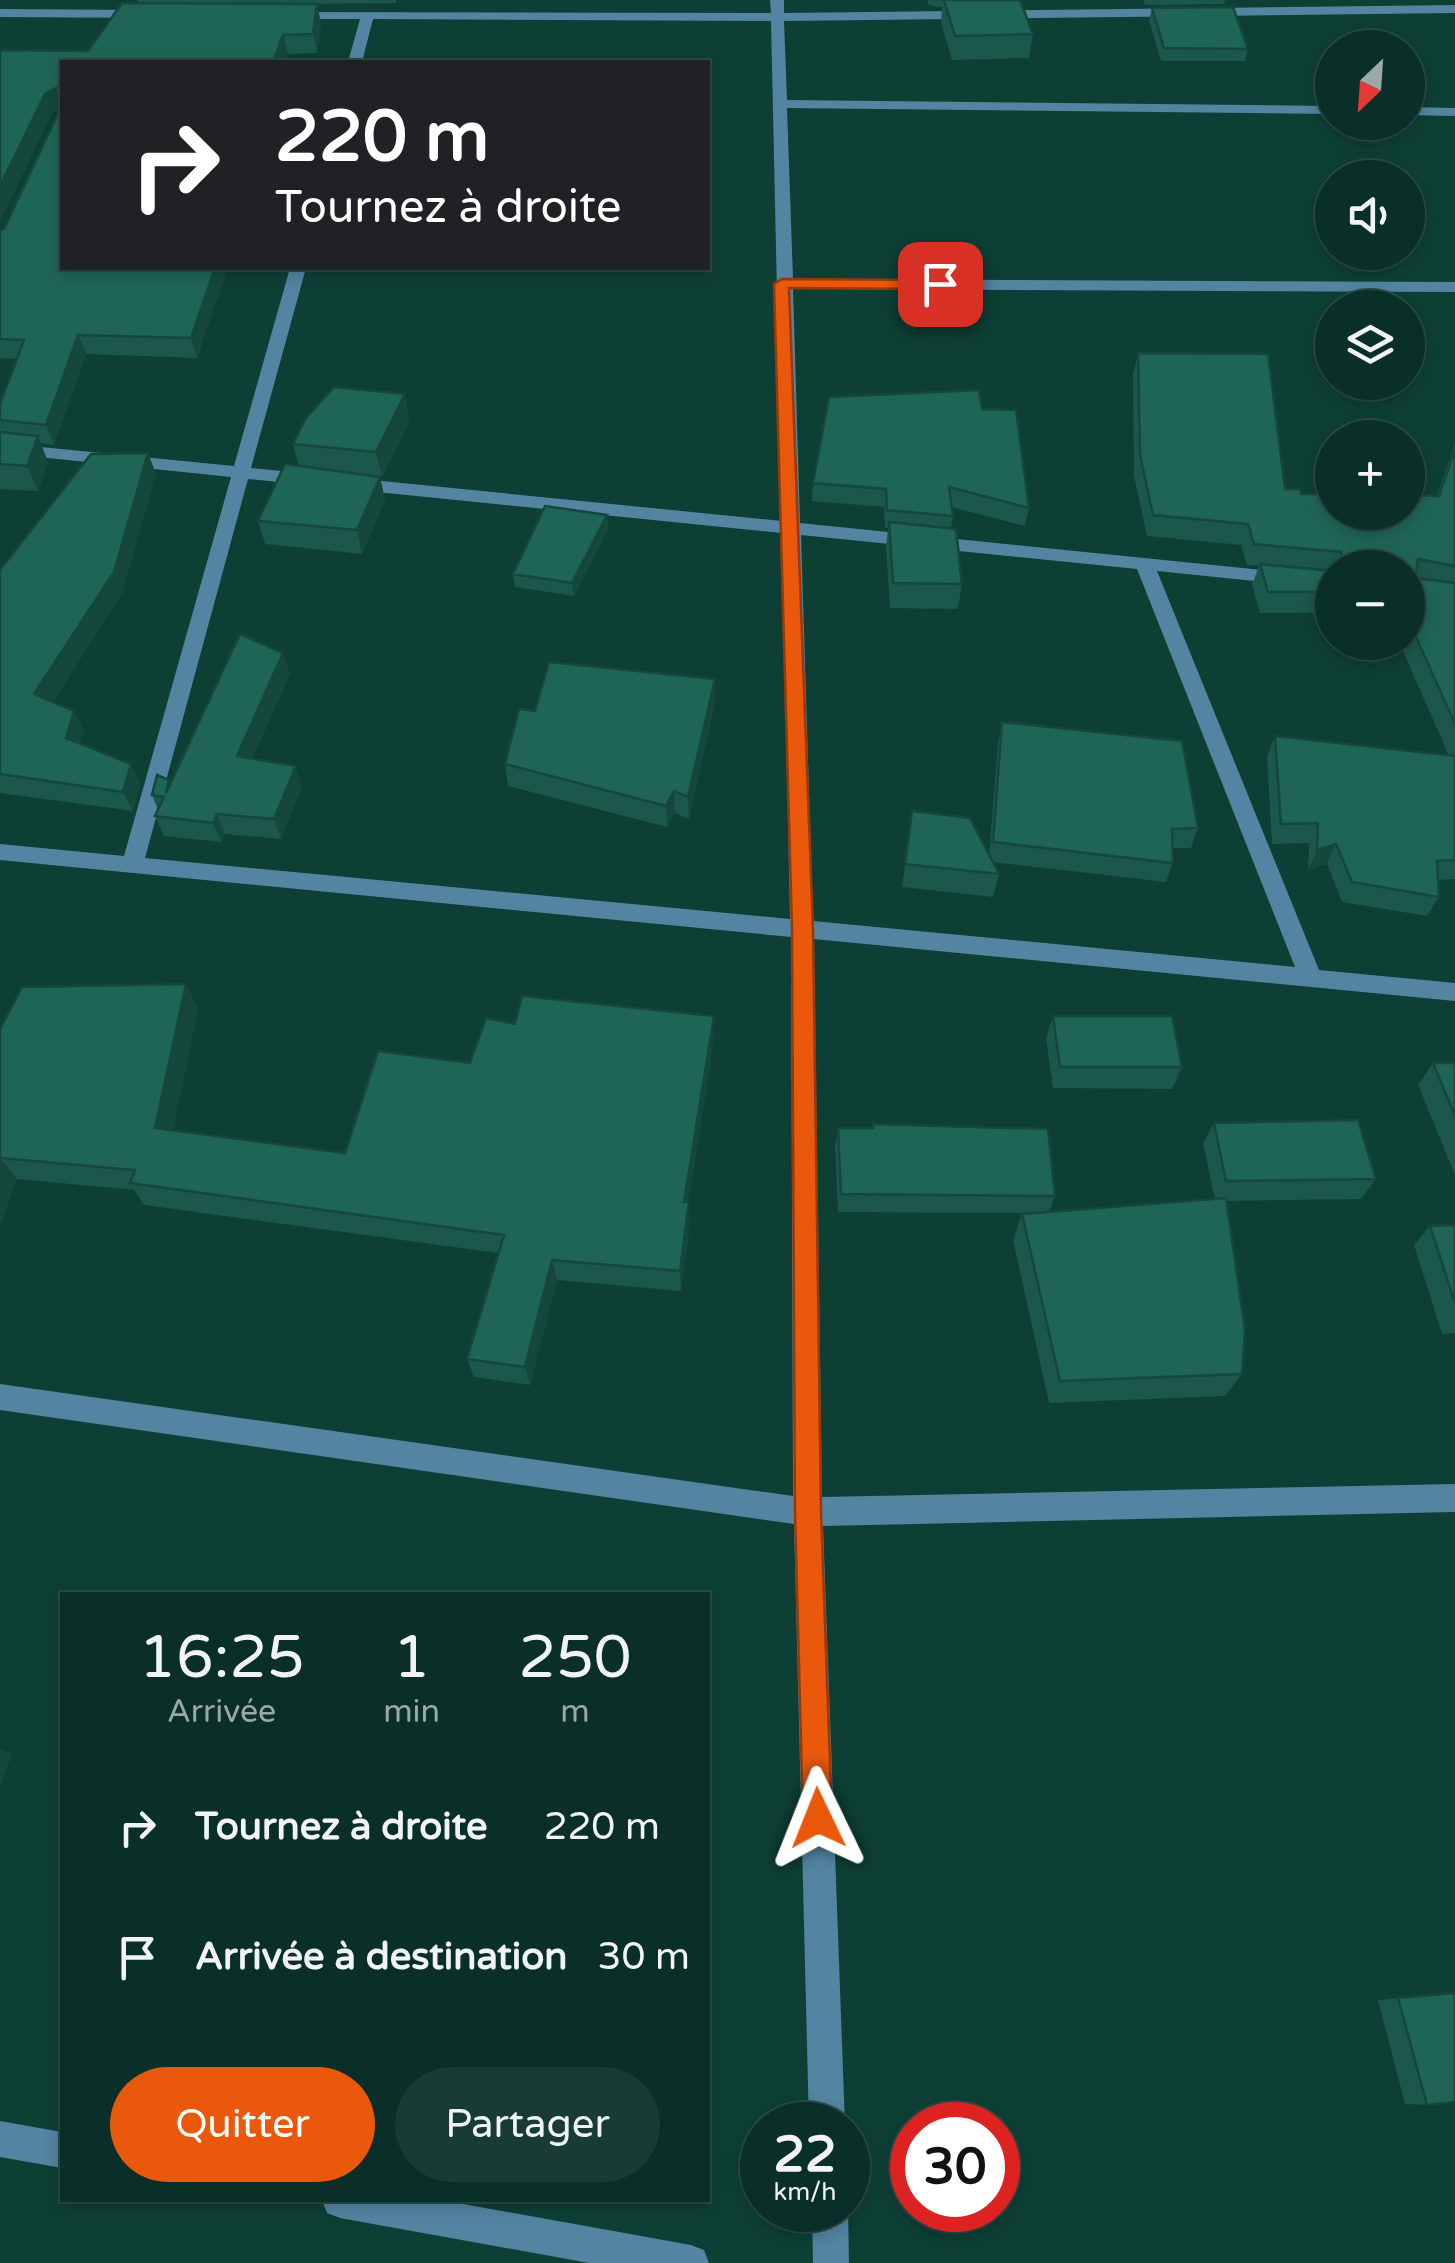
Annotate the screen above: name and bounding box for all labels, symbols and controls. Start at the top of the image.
north arrow [1315,30,1425,140]
map controls [1315,30,1425,660]
text: 220 m [275,96,489,180]
icon: right [110,100,240,230]
button: sound [1315,160,1425,270]
text: Tournez à droite [275,181,621,235]
pin [898,242,983,327]
icon: arrive [913,257,968,312]
button: layers [1315,290,1425,400]
button: + [1315,420,1425,530]
button: − [1315,550,1425,660]
text: 16:25 [138,1622,305,1694]
text: 1 [393,1622,430,1694]
text: 250 [518,1622,632,1694]
text: Arrivée [167,1693,276,1731]
text: min [383,1693,440,1731]
text: m [560,1693,590,1731]
position arrow [766,1766,870,1870]
icon: right [110,1800,165,1855]
text: Tournez à droite [195,1804,488,1850]
text: 220 m [544,1804,660,1850]
icon: arrive [110,1930,165,1985]
text: Arrivée à destination [195,1934,568,1980]
text: 30 m [598,1934,690,1980]
button: Quitter [110,2067,375,2182]
button: Partager [395,2067,660,2182]
speed limit sign: 30 [890,2102,1020,2232]
text: 22 [774,2125,836,2185]
text: km/h [774,2177,836,2207]

